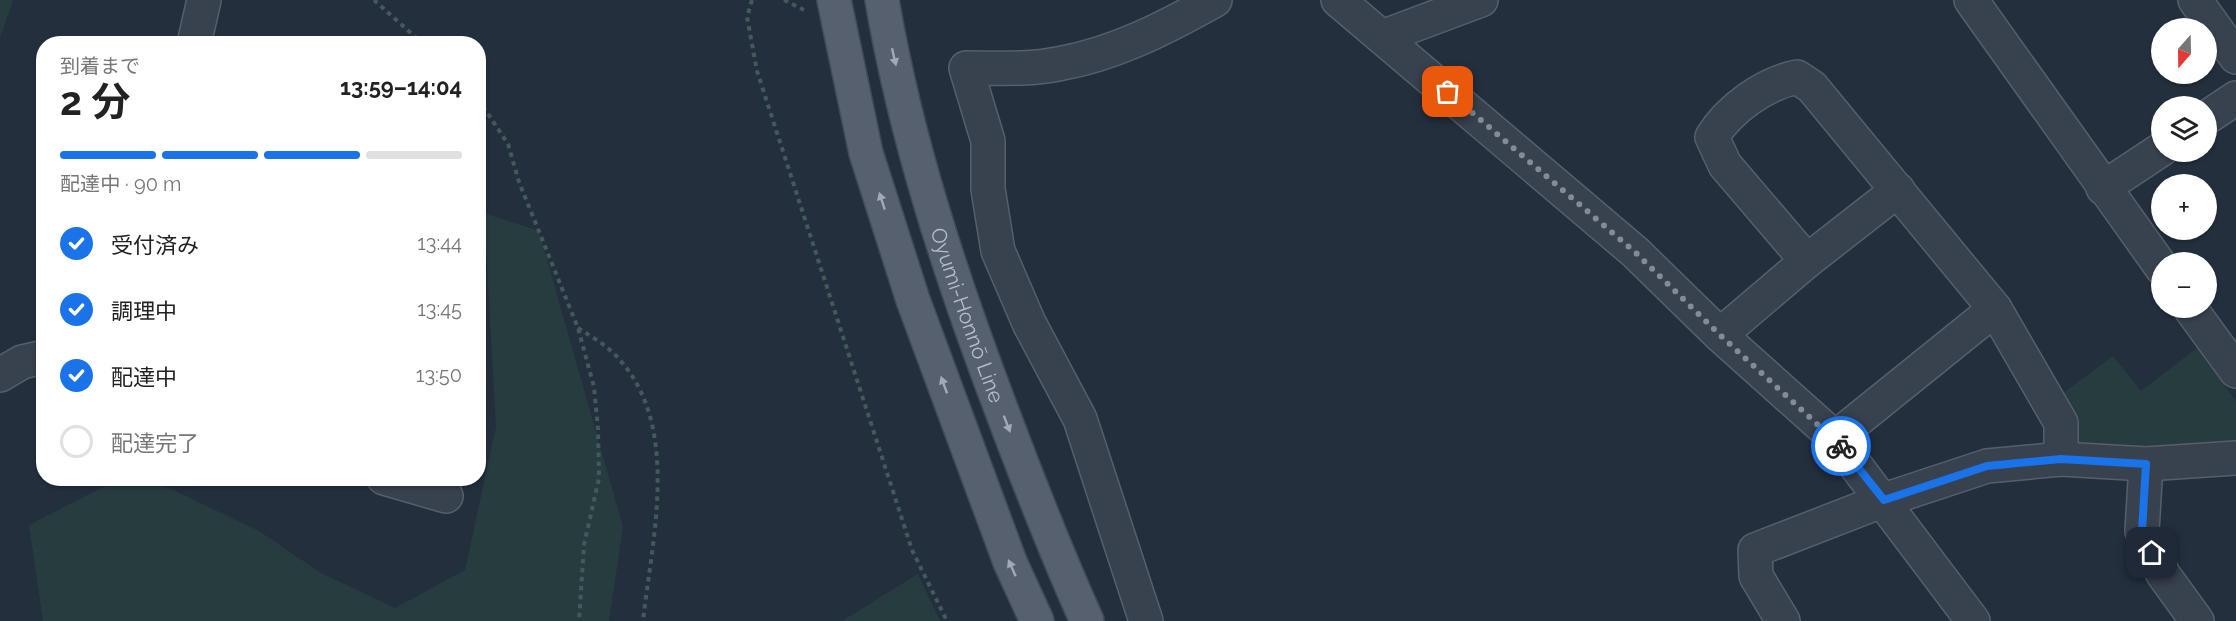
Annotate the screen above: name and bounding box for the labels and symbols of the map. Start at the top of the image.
north arrow [2151,18,2217,84]
one-way arrow [889,48,899,67]
pin [1422,66,1473,117]
one-way arrow [876,192,886,210]
street label: Oyumi-Honnō Line [926,224,1010,406]
one-way arrow [939,376,949,394]
one-way arrow [1002,415,1012,433]
courier [1811,416,1871,476]
pin [2126,527,2177,578]
one-way arrow [1007,559,1017,577]

